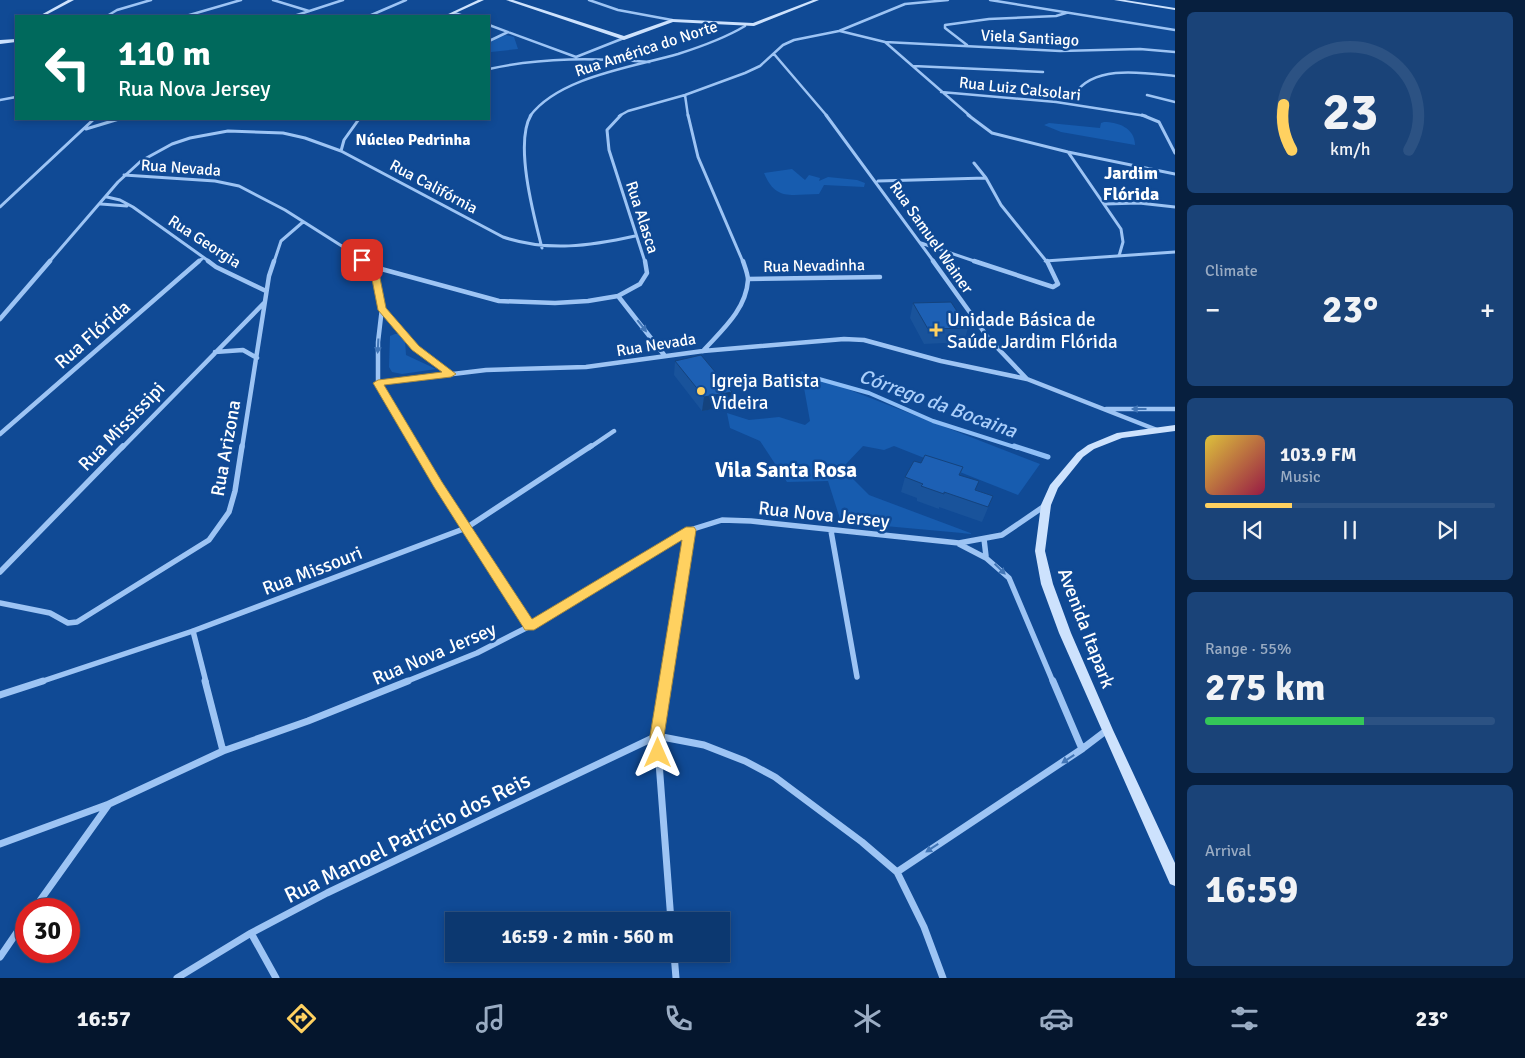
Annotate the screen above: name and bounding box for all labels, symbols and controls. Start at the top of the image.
street label: Rua América do Norte [572,16,720,81]
street label: Viela Santiago [980,25,1080,51]
text: 110 m [118,32,211,75]
icon: left [35,35,100,100]
street label: Rua Luiz Calsolari [958,73,1082,105]
text: Rua Nova Jersey [118,75,271,102]
text: 23 [1322,80,1378,144]
district label: Núcleo Pedrinha [356,130,470,150]
text: km/h [1330,138,1370,160]
street label: Rua Nevada [140,155,222,181]
street label: Rua Califórnia [386,155,481,218]
district label: Jardim Flórida [1103,162,1159,205]
street label: Rua Samuel Wainer [885,178,977,298]
street label: Rua Alasca [621,179,663,256]
street label: Rua Georgia [164,211,245,273]
pin [341,239,383,281]
icon: arrive [348,246,376,274]
street label: Rua Nevadinha [763,255,865,277]
text: Climate [1205,261,1258,281]
text: 23° [1322,286,1378,333]
text: − [1205,293,1220,327]
text: + [1480,293,1495,327]
street label: Rua Flórida [50,295,135,374]
place label: Unidade Básica de Saúde Jardim Flórida [947,308,1118,354]
one-way arrow [636,319,647,332]
marker: Unidade Básica de Saúde Jardim Flórida [929,323,943,337]
street label: Rua Nevada [615,329,697,361]
one-way arrow [373,338,381,354]
water label: Córrego da Bocaina [856,363,1021,444]
place label: Igreja Batista Videira [711,369,819,415]
street label: Rua Mississipi [73,377,170,476]
marker: Igreja Batista Videira [695,385,707,397]
street label: Rua Arizona [206,398,246,498]
one-way arrow [1130,405,1146,413]
text: 103.9 FM [1280,443,1357,467]
district label: Vila Santa Rosa [715,457,857,483]
text: Music [1280,467,1321,487]
street label: Rua Nova Jersey [757,496,891,534]
icon: previous [1239,516,1267,544]
icon: pause [1336,516,1364,544]
icon: next [1433,516,1461,544]
street label: Rua Missouri [259,541,366,601]
one-way arrow [994,563,1006,575]
street label: Avenida Itapark [1052,565,1120,692]
street label: Rua Nova Jersey [369,617,500,691]
text: Range · 55% [1205,639,1291,659]
text: 275 km [1205,664,1326,711]
position arrow [631,726,683,778]
one-way arrow [1061,754,1074,764]
street label: Rua Manoel Patrício dos Reis [280,766,535,909]
text: Arrival [1205,841,1251,861]
one-way arrow [925,844,939,853]
text: 16:59 [1205,866,1298,913]
speed limit sign: 30 [15,898,80,963]
text: 16:59 · 2 min · 560 m [501,925,674,949]
icon: directions [284,1001,319,1036]
icon: music [473,1001,508,1036]
icon: phone [661,1001,696,1036]
icon: climate [850,1001,885,1036]
icon: car [1039,1001,1074,1036]
icon: filters [1227,1001,1262,1036]
text: 16:57 [77,1005,131,1032]
text: 23° [1416,1005,1448,1032]

